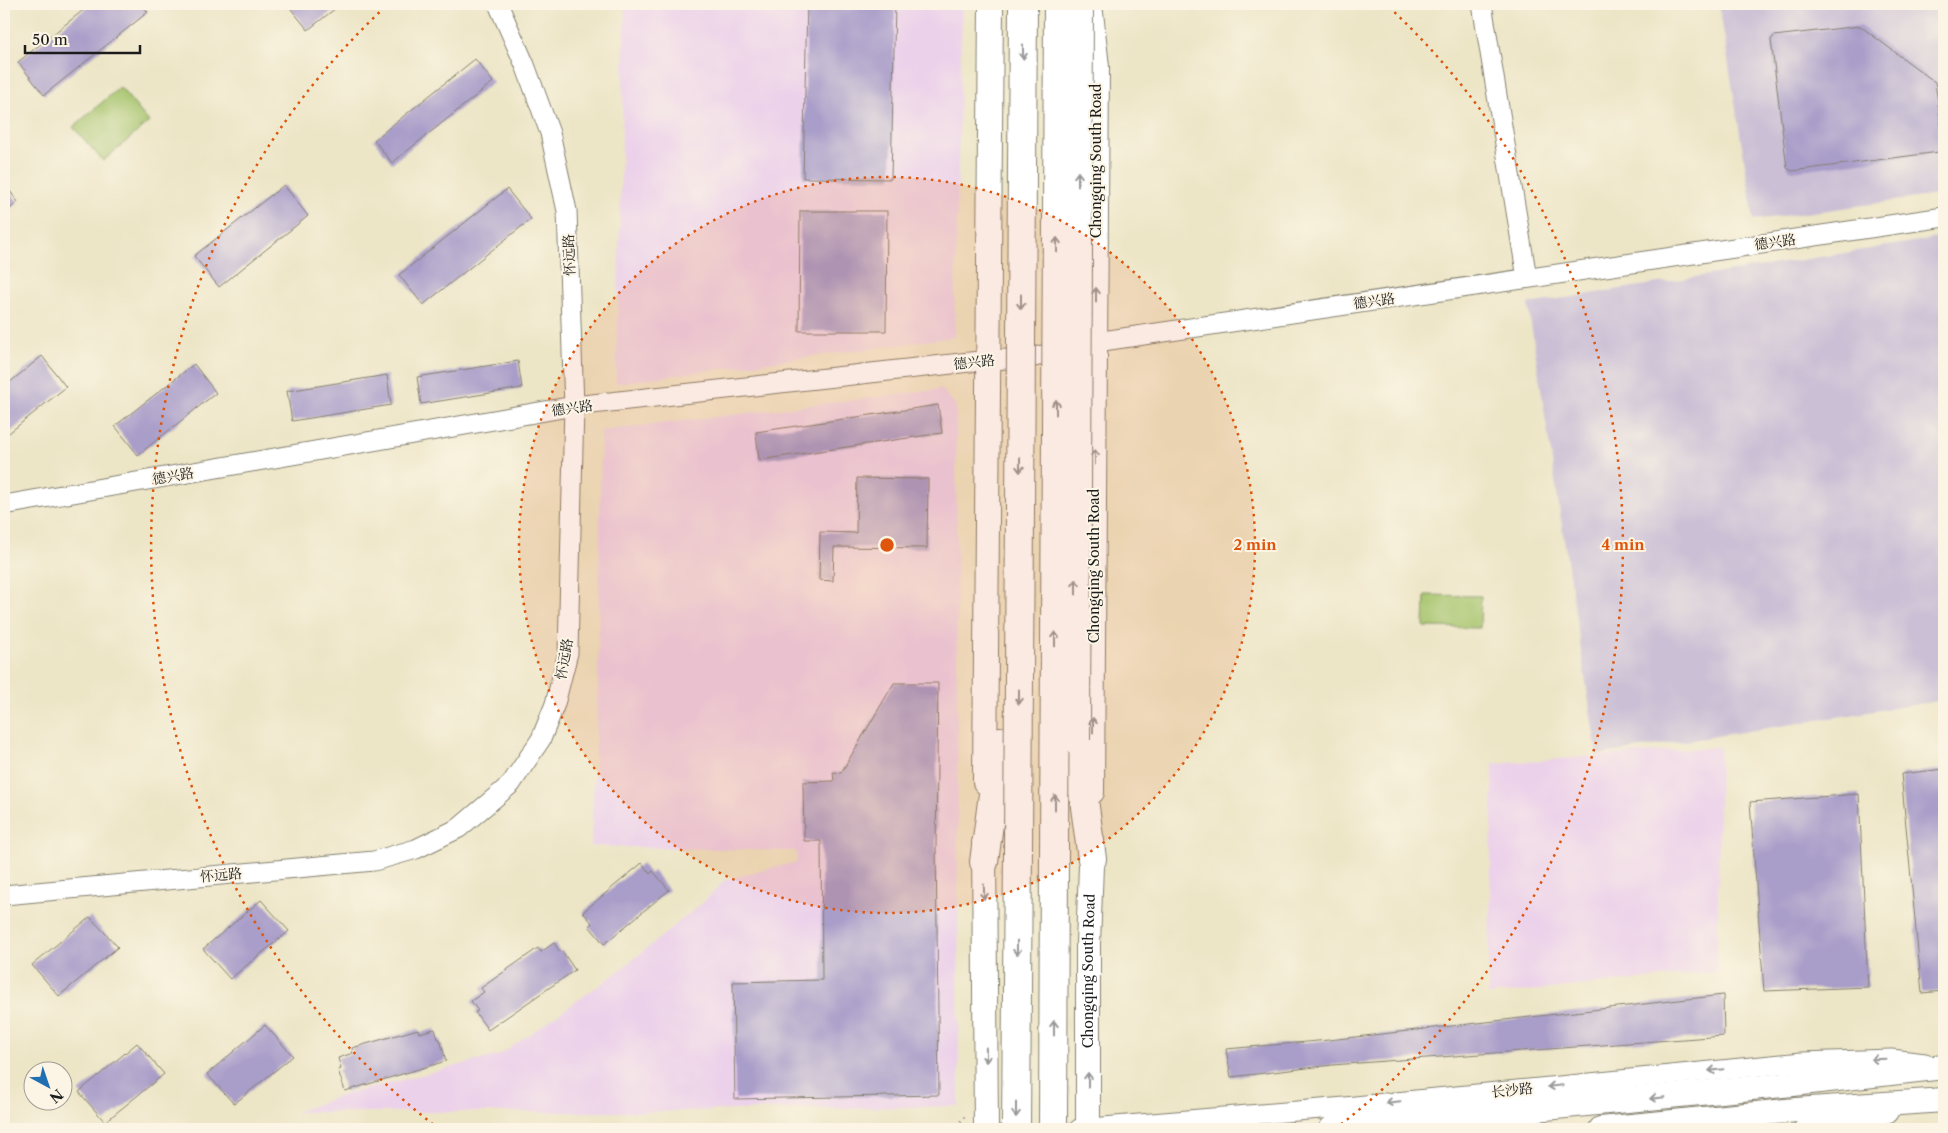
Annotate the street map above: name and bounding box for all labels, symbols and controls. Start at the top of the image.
scale bar [25,22,140,54]
text: 50 m [32,30,68,49]
one-way arrow [1018,44,1028,60]
street label: Chongqing South Road [1087,83,1105,238]
one-way arrow [1073,171,1083,188]
street label: 德兴路 [1753,230,1797,254]
street label: 怀远路 [559,234,579,276]
one-way arrow [1052,237,1062,253]
one-way arrow [1091,287,1101,304]
street label: 德兴路 [1352,289,1396,313]
one-way arrow [1016,294,1026,310]
street label: 德兴路 [952,351,996,373]
street label: 德兴路 [550,396,594,420]
one-way arrow [1051,399,1061,416]
one-way arrow [1090,450,1100,466]
one-way arrow [1015,456,1025,473]
street label: 德兴路 [151,463,195,489]
street label: Chongqing South Road [1085,488,1103,643]
text: 2 min [1233,535,1277,554]
text: 4 min [1601,535,1645,554]
centre of rings [878,536,896,554]
one-way arrow [1071,579,1081,595]
one-way arrow [1050,632,1060,648]
street label: 怀远路 [551,637,577,681]
one-way arrow [1014,689,1024,705]
one-way arrow [1088,717,1098,734]
one-way arrow [1050,794,1060,810]
street label: 怀远路 [199,864,243,886]
one-way arrow [979,884,989,900]
street label: Chongqing South Road [1079,893,1099,1048]
one-way arrow [1012,939,1022,955]
one-way arrow [1049,1020,1059,1036]
one-way arrow [981,1046,991,1063]
one-way arrow [1871,1055,1887,1064]
north arrow [22,1060,72,1110]
one-way arrow [1709,1065,1725,1075]
one-way arrow [1083,1072,1093,1088]
street label: 长沙路 [1490,1079,1534,1101]
one-way arrow [1547,1081,1563,1091]
text: N [46,1085,67,1107]
one-way arrow [1650,1093,1666,1103]
one-way arrow [1385,1097,1401,1107]
one-way arrow [1011,1102,1021,1118]

